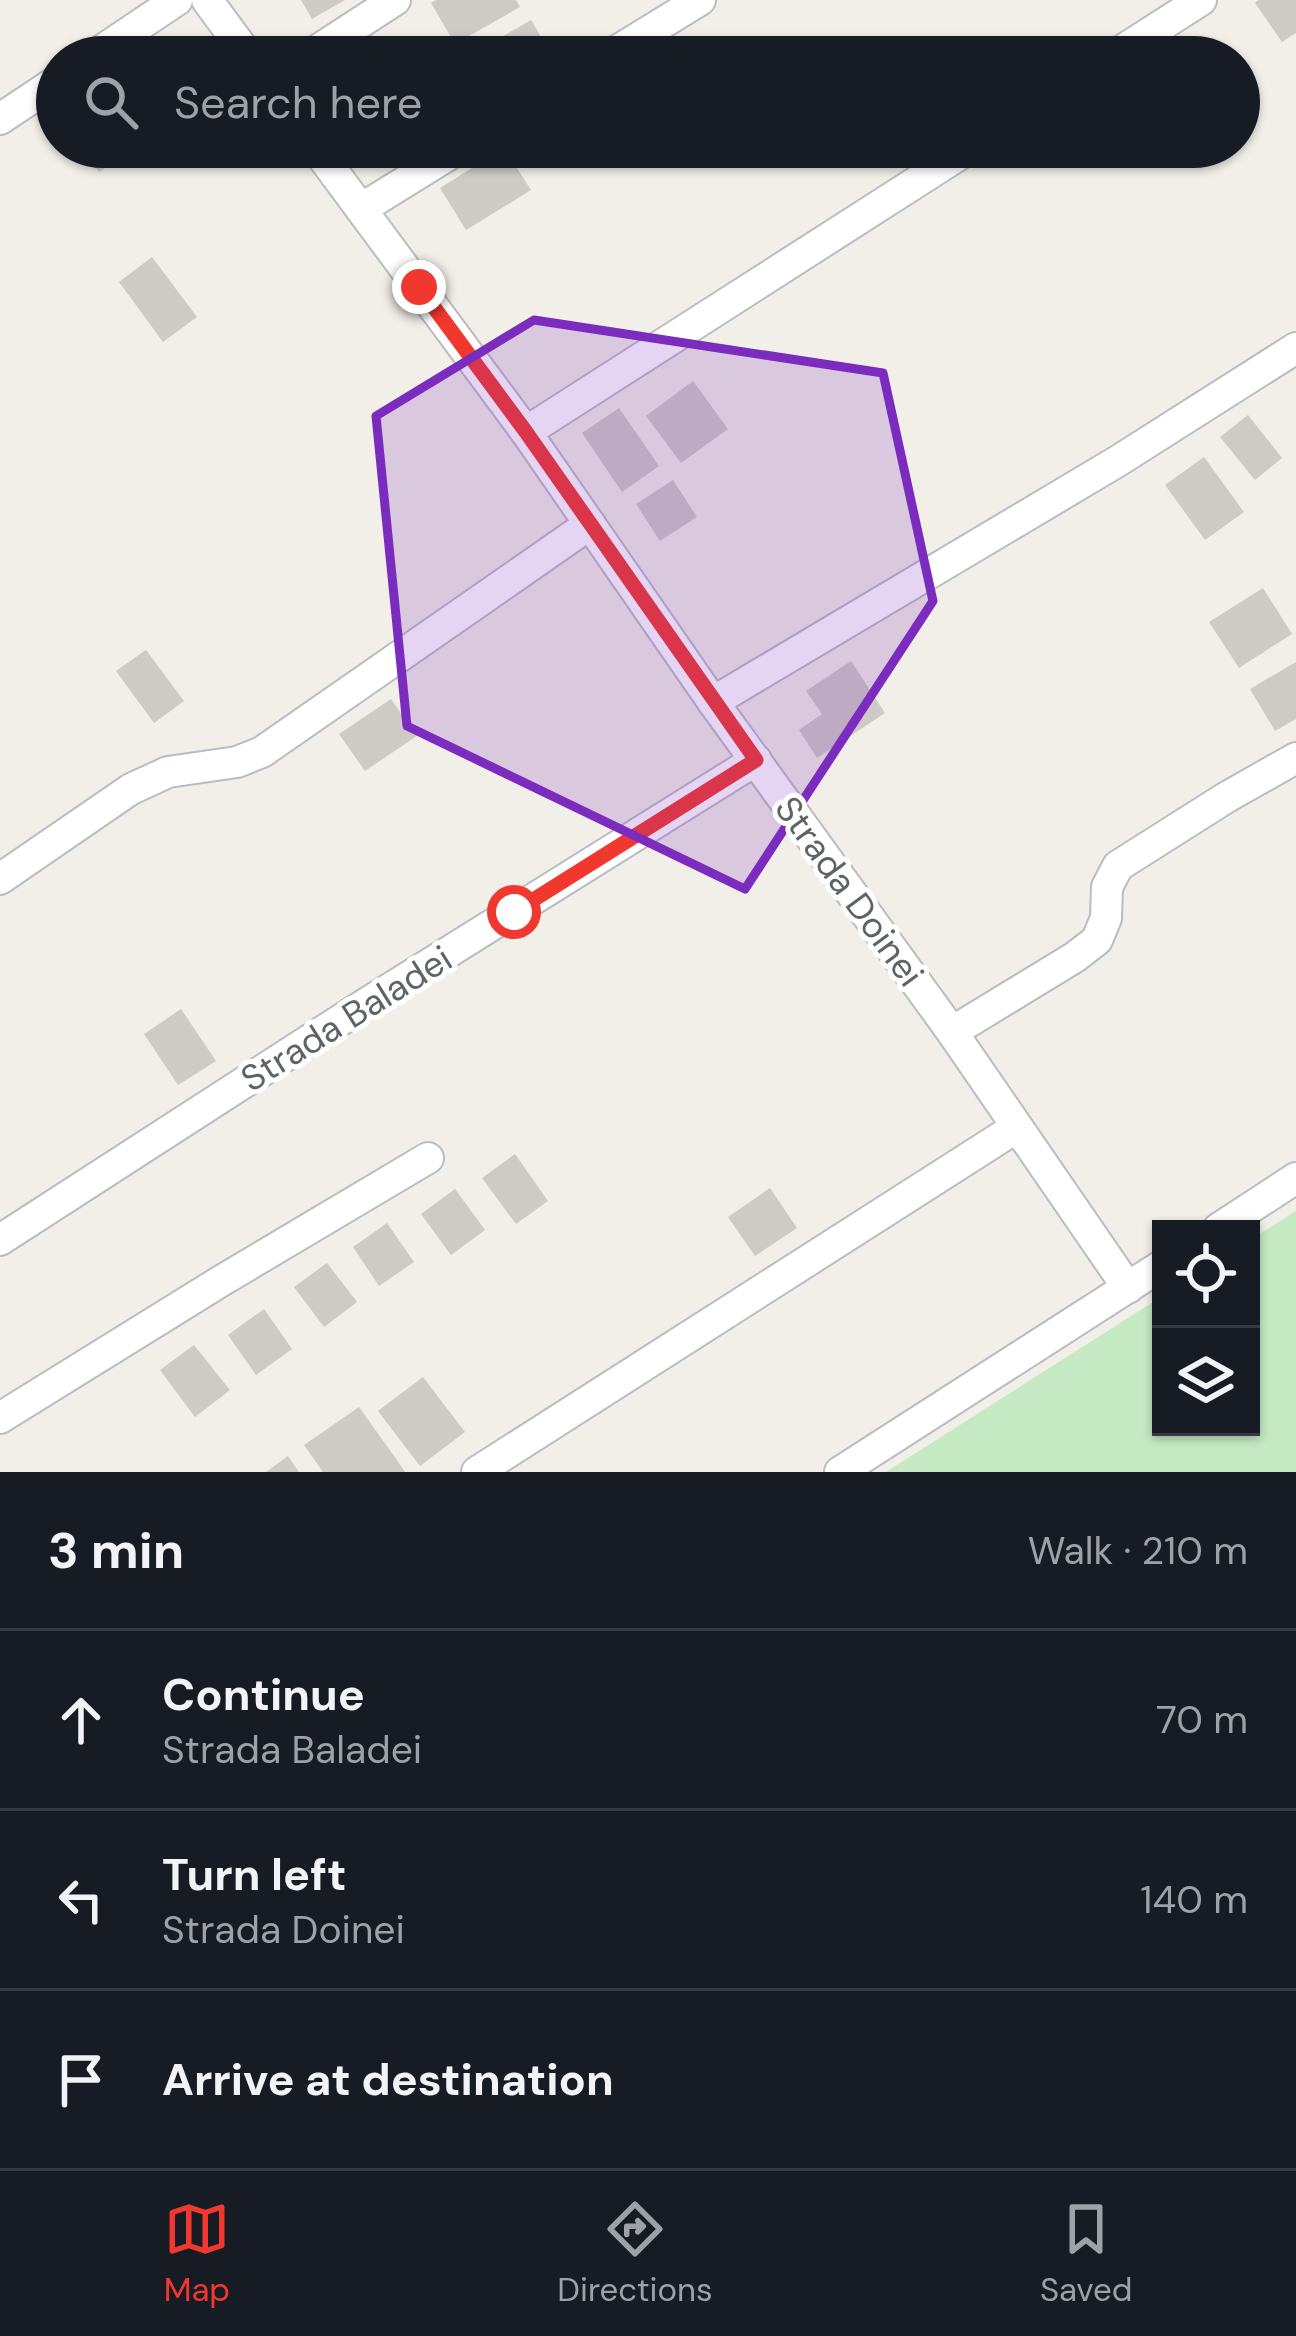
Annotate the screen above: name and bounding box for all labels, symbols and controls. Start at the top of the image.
search box [36,36,1260,168]
icon: search [78,69,144,135]
text: Search here [174,73,422,132]
route end [392,260,446,314]
street label: Strada Doinei [765,787,934,996]
route start [487,885,541,939]
street label: Strada Baladei [232,935,461,1102]
map controls [1152,1220,1260,1436]
button: locate [1152,1220,1260,1328]
button: layers [1152,1328,1260,1436]
text: 3 min [48,1517,184,1584]
text: Walk · 210 m [1028,1525,1248,1576]
text: Continue [162,1665,365,1724]
icon: ahead [48,1687,114,1753]
text: 70 m [1156,1694,1248,1745]
text: Strada Baladei [162,1724,422,1775]
text: Turn left [162,1845,346,1904]
icon: left [48,1867,114,1933]
text: 140 m [1140,1874,1248,1925]
text: Strada Doinei [162,1904,405,1955]
icon: arrive [48,2047,114,2113]
text: Arrive at destination [162,2050,614,2109]
tab: Map [164,2196,230,2311]
tab: Directions [557,2196,713,2311]
tab: Saved [1040,2196,1132,2311]

